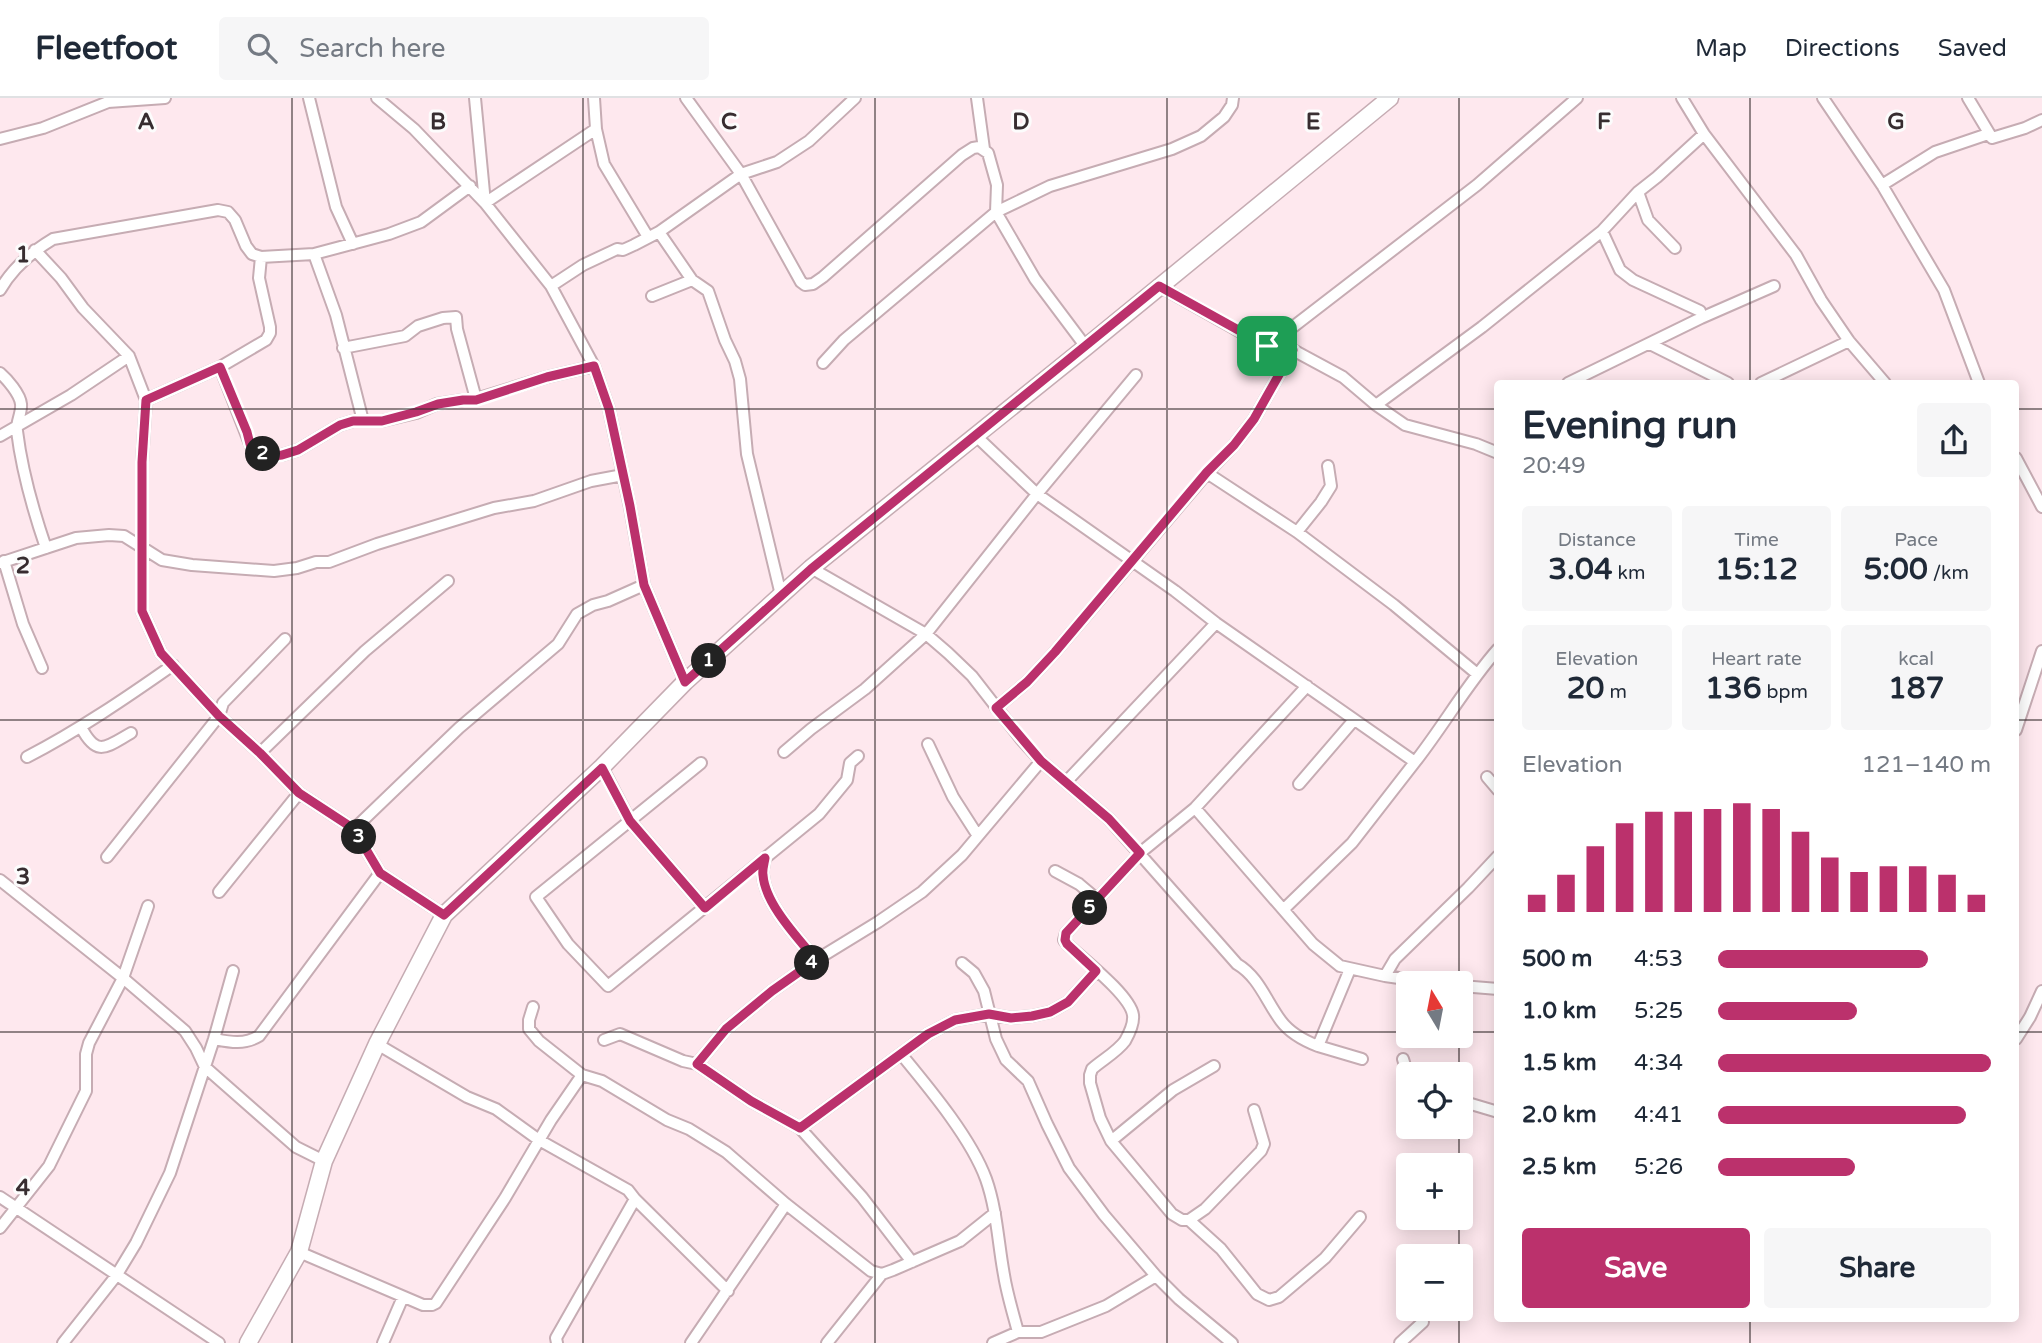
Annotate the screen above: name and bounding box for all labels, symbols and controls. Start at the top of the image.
search box [219,17,709,80]
text: Fleetfoot [35,29,177,68]
icon: search [243,29,281,67]
text: Search here [299,33,445,64]
text: Map [1695,34,1747,63]
text: Directions [1785,34,1900,63]
text: Saved [1938,34,2007,63]
text: A [137,108,155,136]
text: B [430,108,446,136]
text: C [721,108,737,136]
text: D [1012,108,1030,136]
text: E [1306,108,1320,136]
text: F [1597,108,1611,136]
text: G [1887,108,1905,136]
text: 1 [16,241,30,269]
pin [1237,316,1297,376]
icon: arrive [1248,327,1286,365]
text: Evening run [1522,403,1737,449]
button: share [1917,403,1991,477]
pin: 2 [246,436,280,472]
text: 2 [257,442,268,464]
text: 20:49 [1522,452,1586,480]
text: Distance [1558,529,1636,551]
text: Time [1734,529,1779,551]
text: Pace [1894,529,1938,551]
text: 3.04 [1548,551,1613,588]
text: 15:12 [1715,551,1798,588]
text: 5:00 [1863,551,1928,588]
text: 2 [16,552,30,580]
text: km [1613,562,1645,584]
text: /km [1928,562,1969,584]
pin: 1 [692,644,726,678]
text: Elevation [1555,648,1638,670]
text: Heart rate [1711,648,1802,670]
text: kcal [1898,648,1934,670]
text: 1 [703,649,714,671]
text: 20 [1567,670,1604,707]
text: 136 [1705,670,1762,707]
text: 187 [1888,670,1944,707]
text: m [1604,681,1627,703]
text: bpm [1762,681,1808,703]
text: Elevation [1522,751,1623,779]
text: 121–140 m [1862,751,1991,779]
pin: 3 [342,820,376,854]
text: 3 [353,825,364,847]
text: 3 [16,863,30,891]
pin: 5 [1072,890,1108,926]
text: 5 [1084,896,1095,918]
text: 500 m [1522,945,1592,973]
text: 4:53 [1634,945,1683,973]
pin: 4 [794,946,830,980]
text: 4 [806,951,817,973]
north arrow [1396,971,1474,1048]
map controls [1396,971,1473,1321]
text: 1.0 km [1522,997,1597,1025]
text: 5:25 [1634,997,1683,1025]
text: 1.5 km [1522,1049,1597,1077]
text: 4:34 [1634,1049,1683,1077]
button: locate [1396,1062,1473,1139]
text: 2.0 km [1522,1101,1597,1129]
text: 4:41 [1634,1101,1683,1129]
button: + [1396,1153,1473,1230]
text: 2.5 km [1522,1153,1597,1181]
text: 5:26 [1634,1153,1683,1181]
text: 4 [16,1174,31,1202]
button: Save [1522,1228,1750,1308]
button: Share [1764,1228,1991,1308]
button: − [1396,1244,1473,1321]

